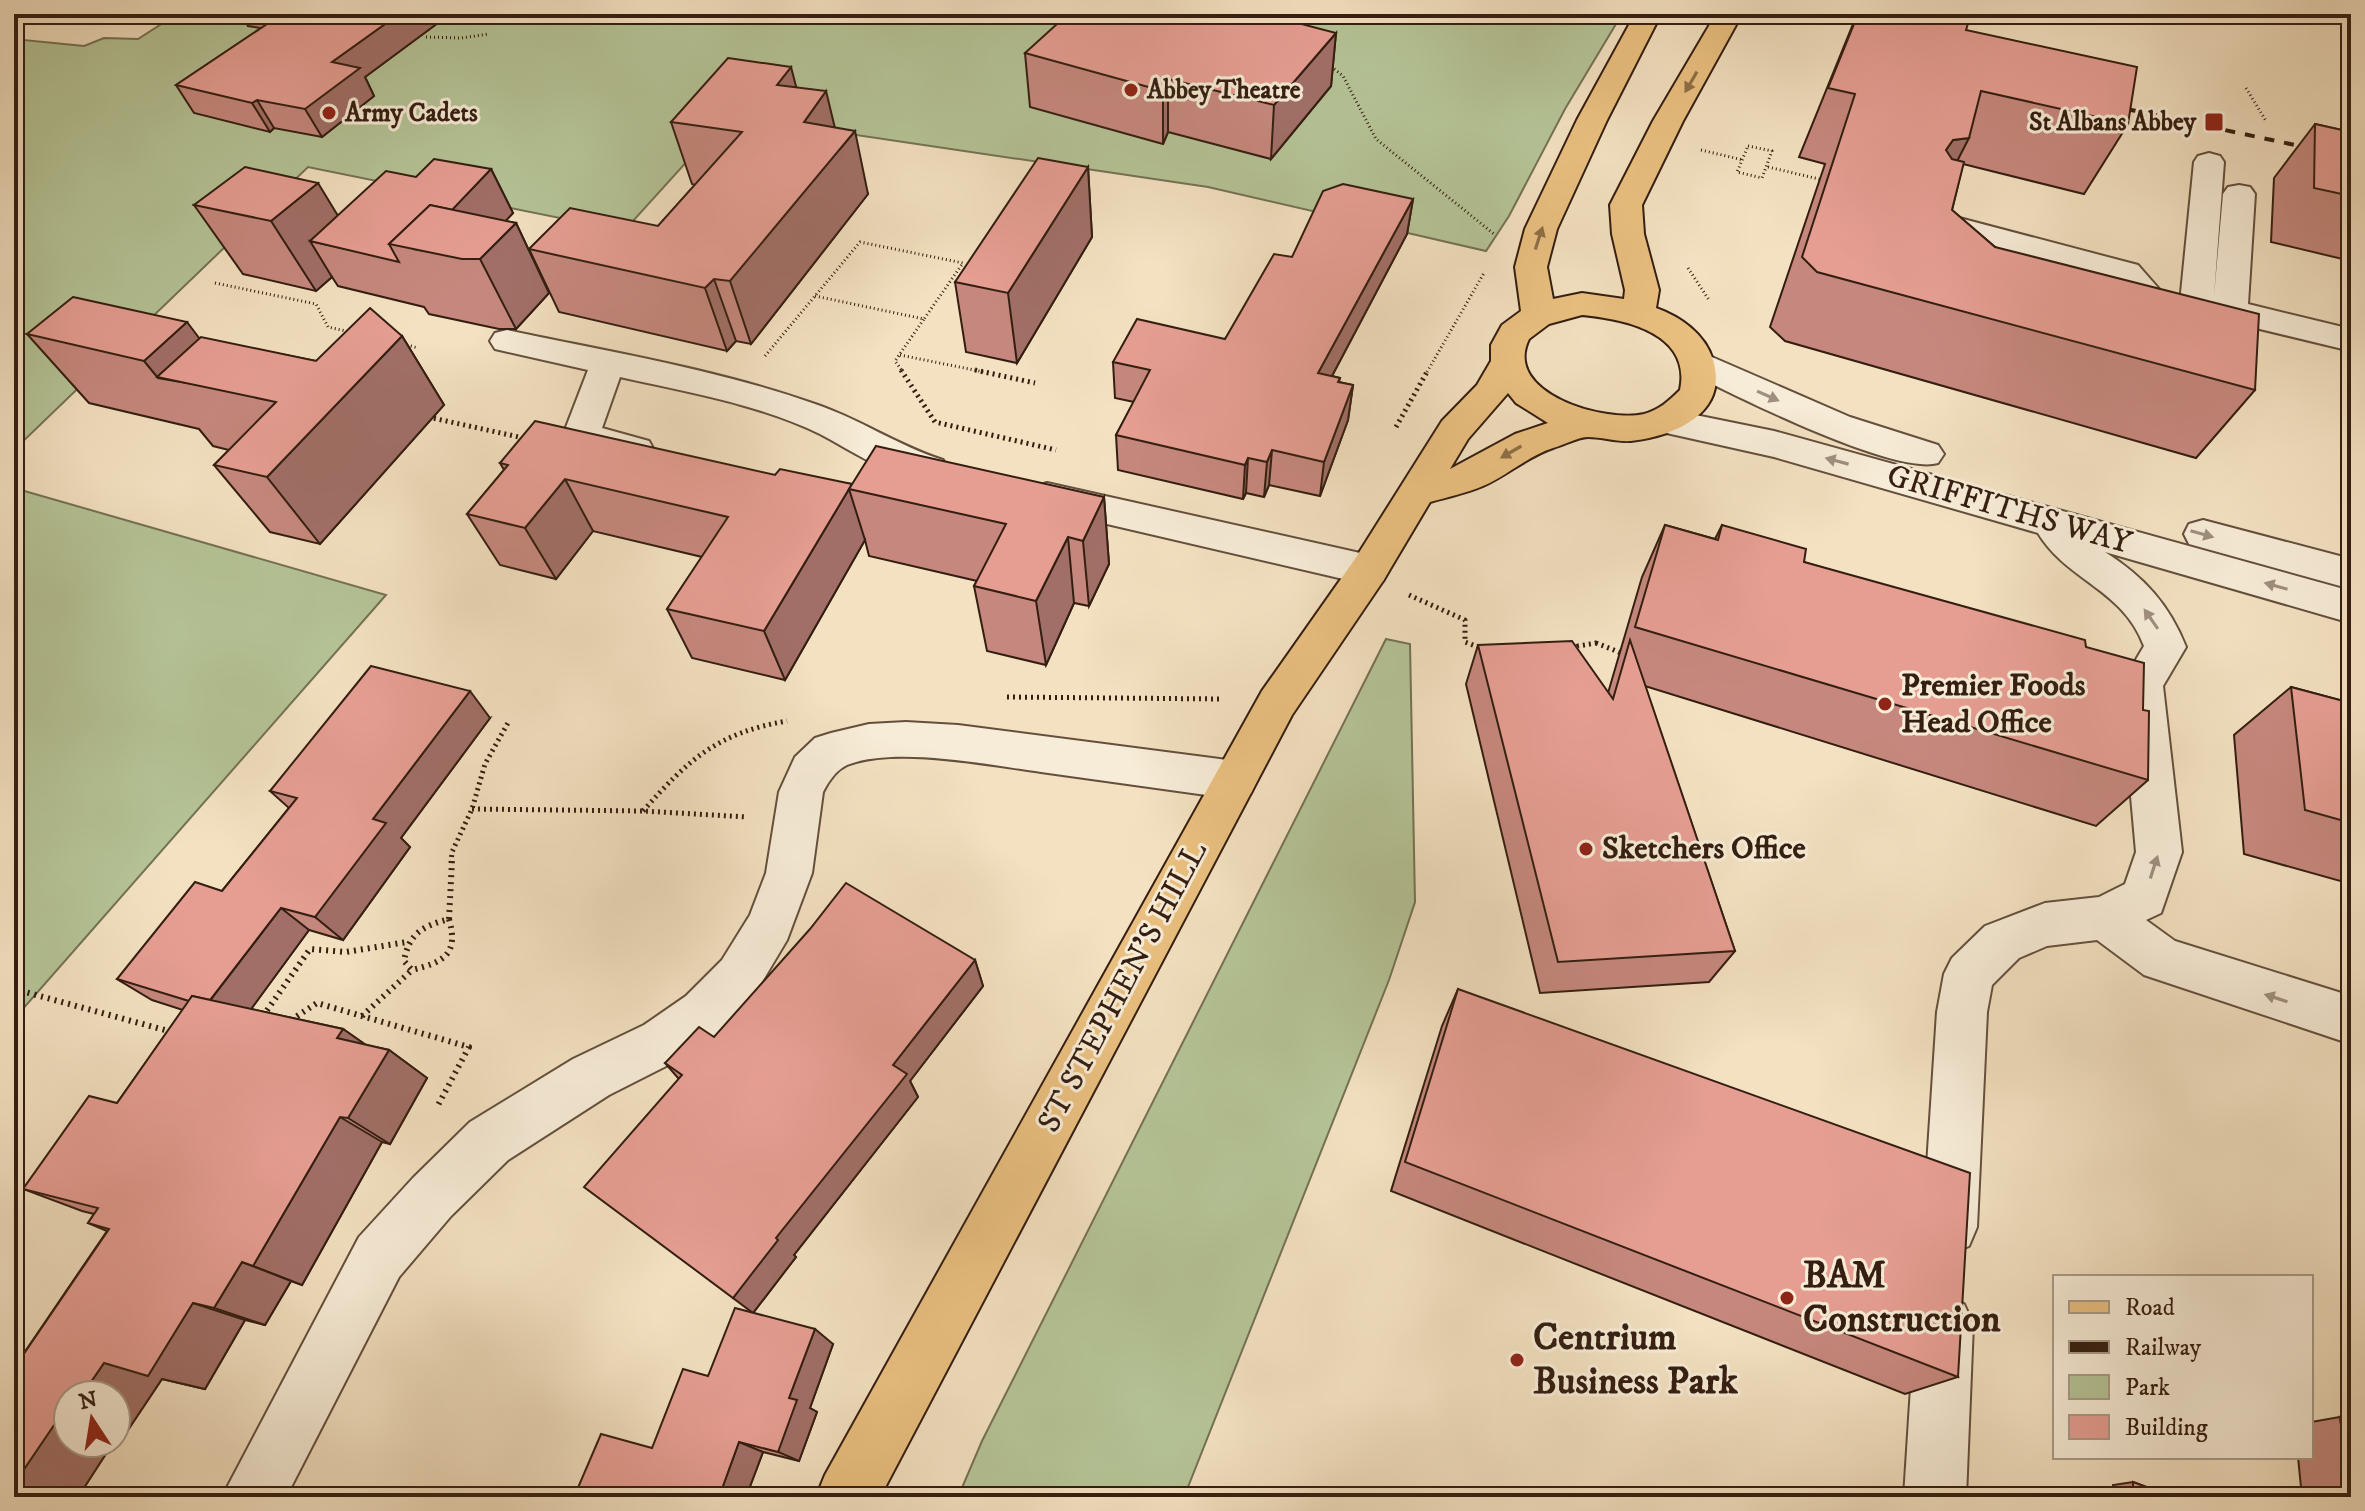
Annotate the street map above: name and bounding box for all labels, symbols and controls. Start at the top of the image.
one-way arrow [1684,71,1698,93]
place label: Abbey Theatre [1146,74,1301,107]
marker: Abbey Theatre [1122,81,1140,99]
place label: Army Cadets [344,97,478,130]
marker: Army Cadets [320,104,338,122]
place label: St Albans Abbey [2029,106,2197,139]
marker: St Albans Abbey [2203,111,2225,133]
one-way arrow [1534,225,1546,249]
one-way arrow [1757,390,1780,403]
one-way arrow [1499,445,1522,459]
one-way arrow [1825,454,1849,467]
street label: GRIFFITHS WAY [1882,456,2137,564]
one-way arrow [2191,528,2215,541]
one-way arrow [2263,579,2287,592]
one-way arrow [2144,608,2159,629]
place label: Premier Foods Head Office [1901,666,2086,743]
marker: Premier Foods Head Office [1876,695,1894,713]
place label: Sketchers Office [1602,829,1806,869]
street label: ST STEPHEN'S HILL [1029,835,1217,1139]
marker: Sketchers Office [1577,840,1595,858]
one-way arrow [2149,855,2161,879]
one-way arrow [2264,991,2288,1003]
place label: BAM Construction [1803,1252,2001,1344]
legend [2053,1275,2313,1459]
marker: BAM Construction [1778,1289,1796,1307]
text: Road [2125,1293,2175,1323]
place label: Centrium Business Park [1533,1314,1739,1406]
text: Railway [2125,1333,2202,1363]
marker: Centrium Business Park [1508,1351,1526,1369]
text: Park [2125,1373,2170,1403]
north arrow [52,1379,132,1459]
text: N [77,1386,100,1416]
text: Building [2125,1413,2208,1443]

